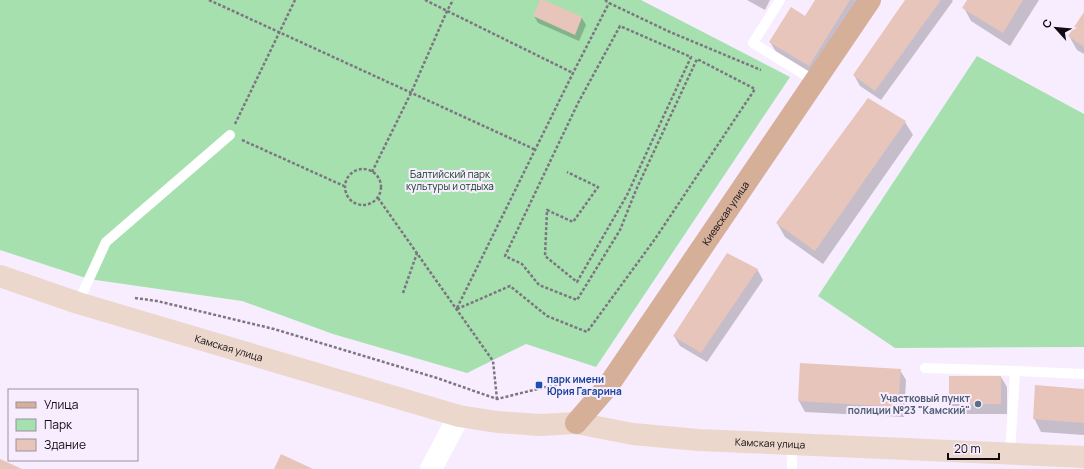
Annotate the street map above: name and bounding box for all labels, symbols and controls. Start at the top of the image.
north arrow [1036,8,1076,48]
text: С [1038,16,1055,30]
park label: Балтийский парк культуры и отдыха [406,167,494,193]
street label: Киевская улица [699,178,752,248]
street label: Камская улица [193,331,265,364]
place label: парк имени Юрия Гагарина [547,372,622,398]
marker: парк имени Юрия Гагарина [534,380,544,390]
legend [8,389,138,461]
place label: Участковый пункт полиции №23 "Камский" [848,391,971,417]
text: Улица [44,396,78,413]
marker: Участковый пункт полиции №23 "Камский" [973,399,983,409]
text: Парк [44,416,73,433]
street label: Камская улица [735,435,805,452]
scale bar [948,435,999,461]
text: Здание [44,436,86,453]
text: 20 m [954,440,981,457]

